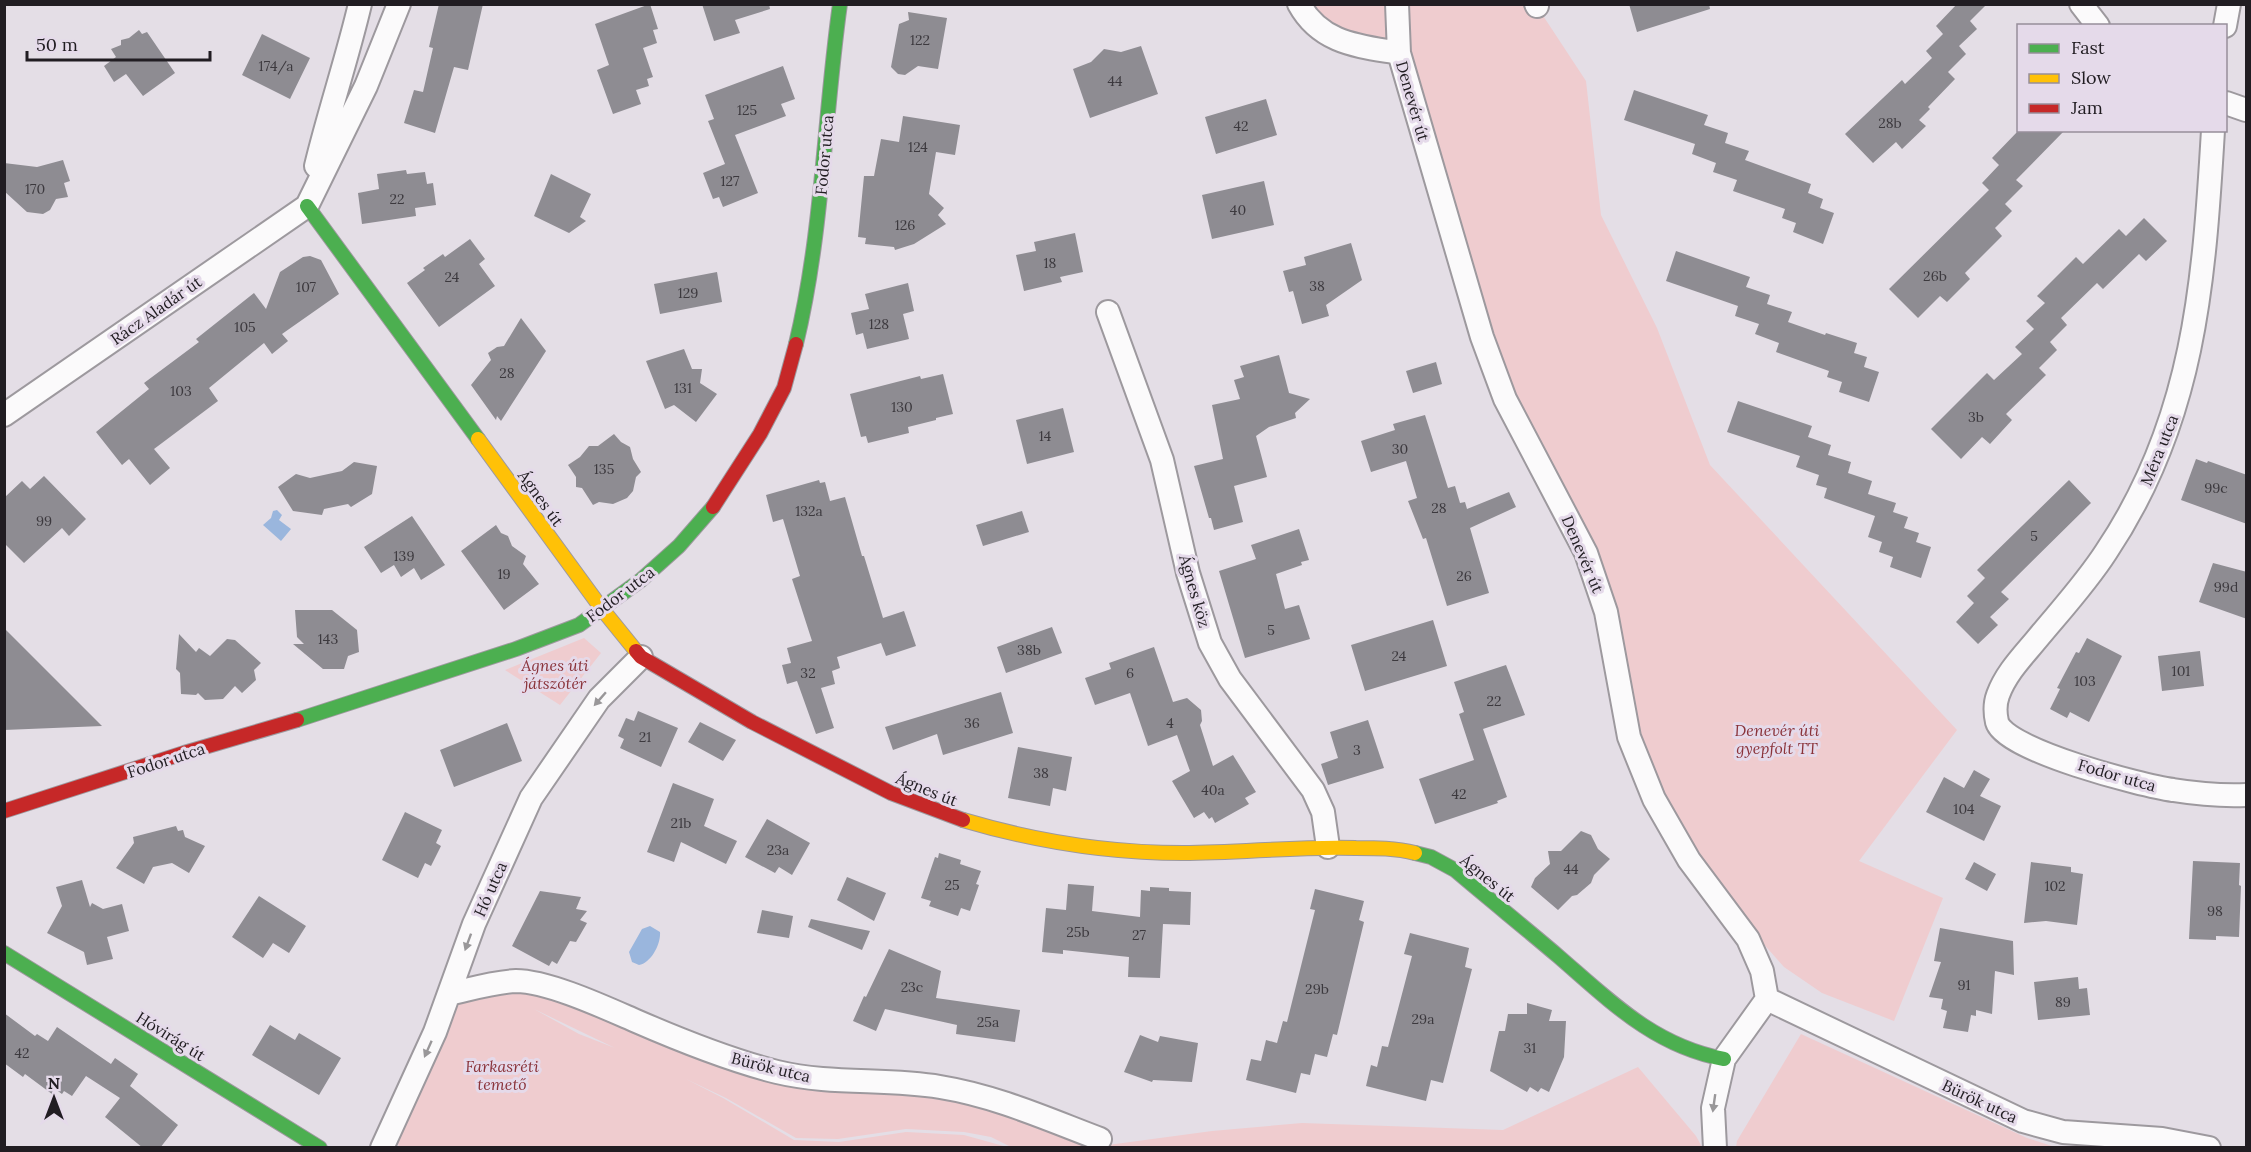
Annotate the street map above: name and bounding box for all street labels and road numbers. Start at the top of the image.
street label: Denevér út [1392,59,1434,144]
street label: Fodor utca [811,114,837,196]
street label: Rácz Aladár út [107,271,206,349]
street label: Méra utca [2136,411,2182,489]
street label: Ágnes út [513,465,569,531]
street label: Denevér út [1558,512,1609,597]
street label: Ágnes köz [1175,551,1215,630]
street label: Fodor utca [582,562,658,626]
street label: Fodor utca [125,738,207,782]
street label: Fodor utca [2076,754,2158,796]
street label: Ágnes út [892,767,961,811]
street label: Ágnes út [1456,849,1520,907]
street label: Hó utca [469,858,511,920]
street label: Hóvirág út [133,1007,210,1066]
street label: Bürök utca [729,1048,813,1086]
street label: Bürök utca [1939,1075,2021,1127]

